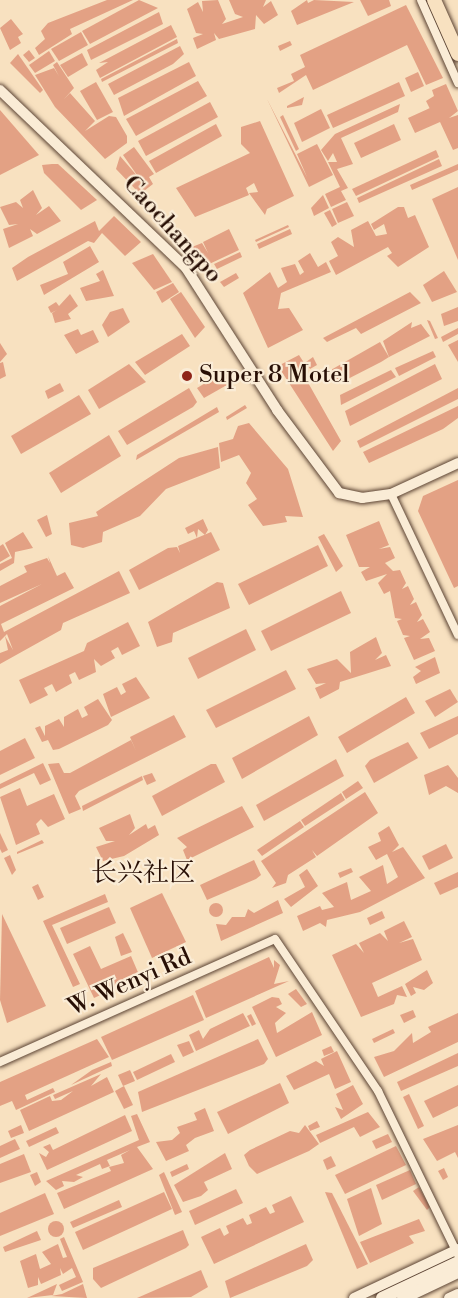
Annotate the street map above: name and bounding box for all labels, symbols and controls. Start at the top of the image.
street label: Caochangpo [116,170,228,290]
place label: Super 8 Motel [199,362,349,390]
marker: Super 8 Motel [180,369,194,383]
district label: 长兴社区 [91,858,195,890]
street label: W. Wenyi Rd [64,943,196,1023]

